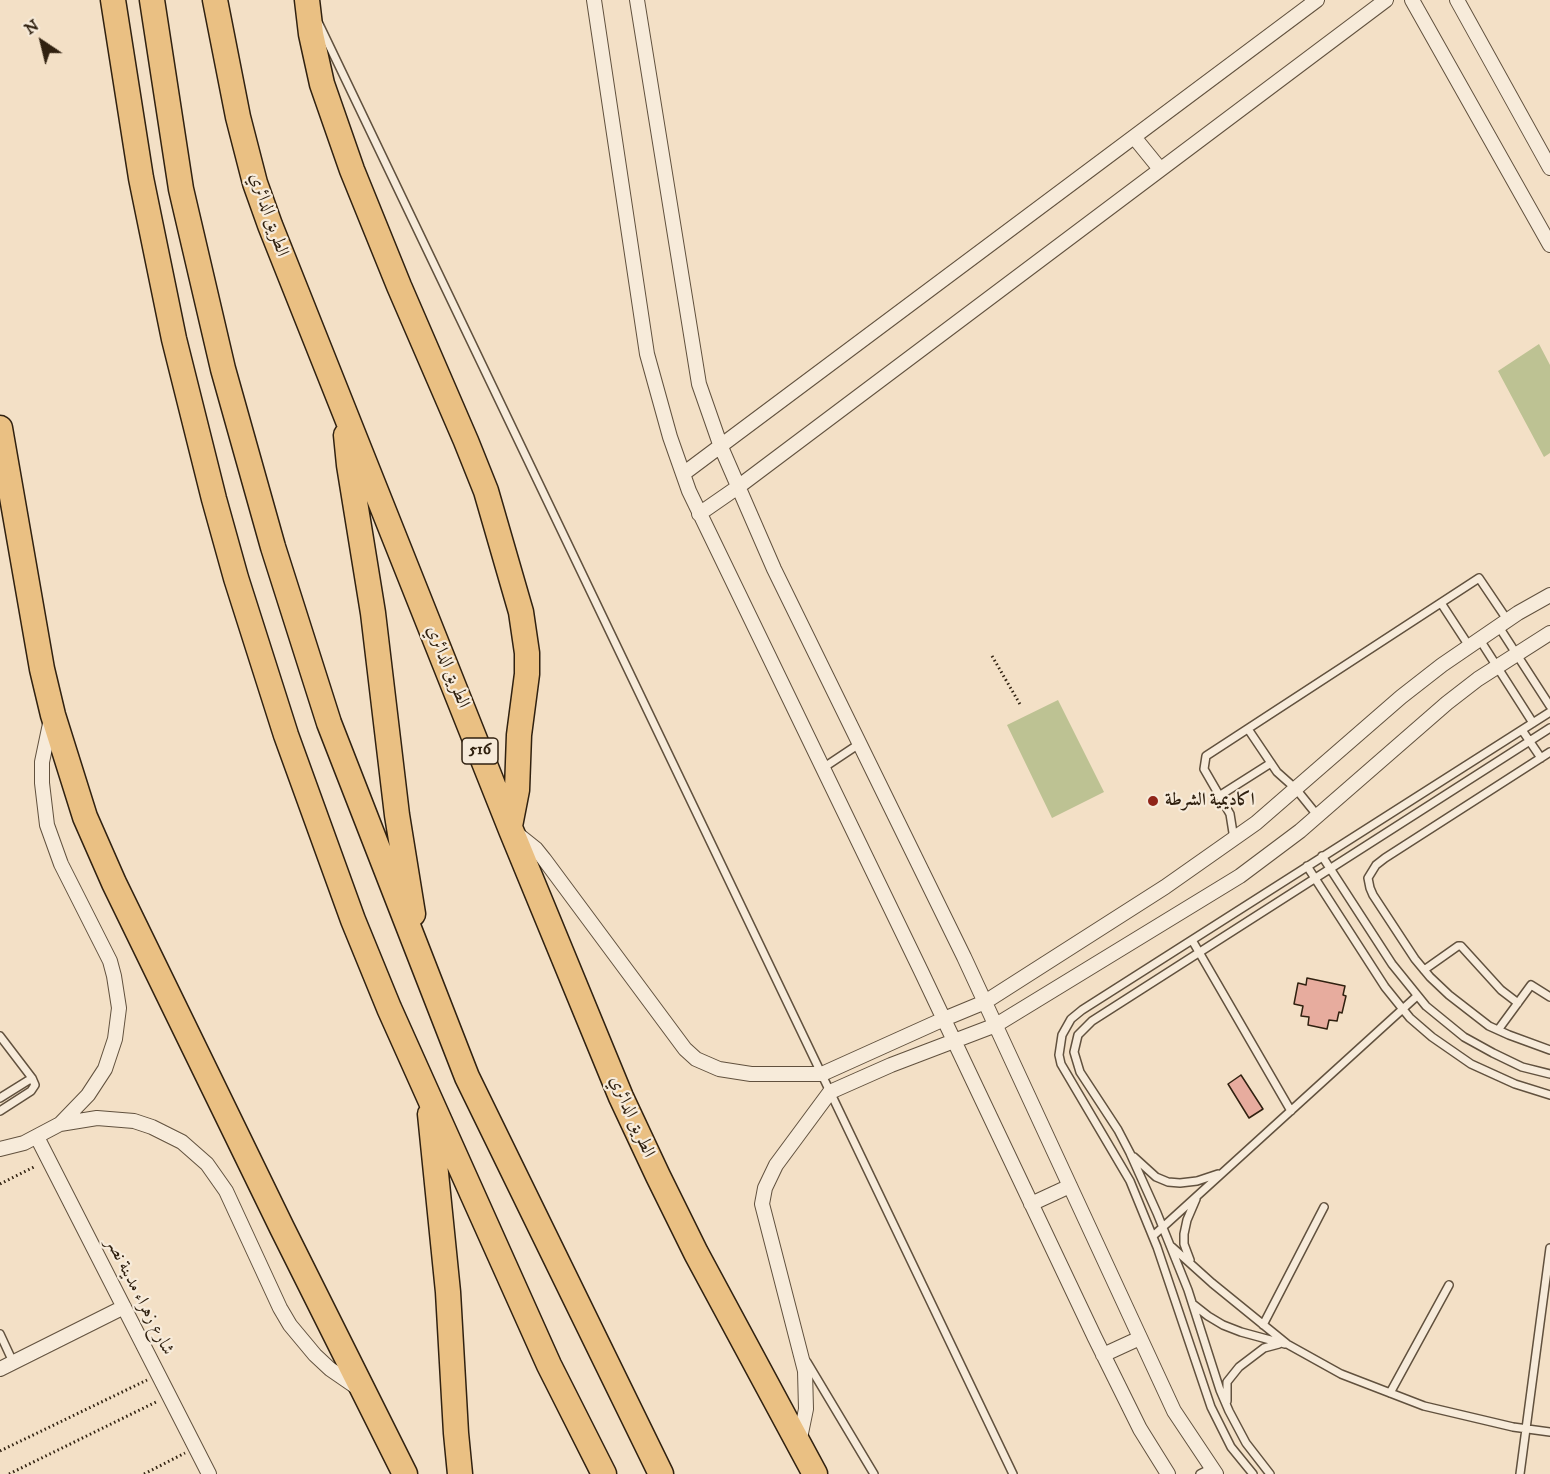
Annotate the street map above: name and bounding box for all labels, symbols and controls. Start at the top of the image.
north arrow [12,12,72,72]
text: N [21,15,43,39]
street label: الطريق الدائري [244,170,292,260]
street label: الطريق الدائري [421,623,473,711]
road number: 516 [462,738,498,764]
place label: اكاديمية الشرطة [1165,790,1255,812]
marker: اكاديمية الشرطة [1146,794,1160,808]
street label: الطريق الدائري [603,1073,659,1161]
street label: شارع زهراء مدينة نصر [100,1235,178,1359]

